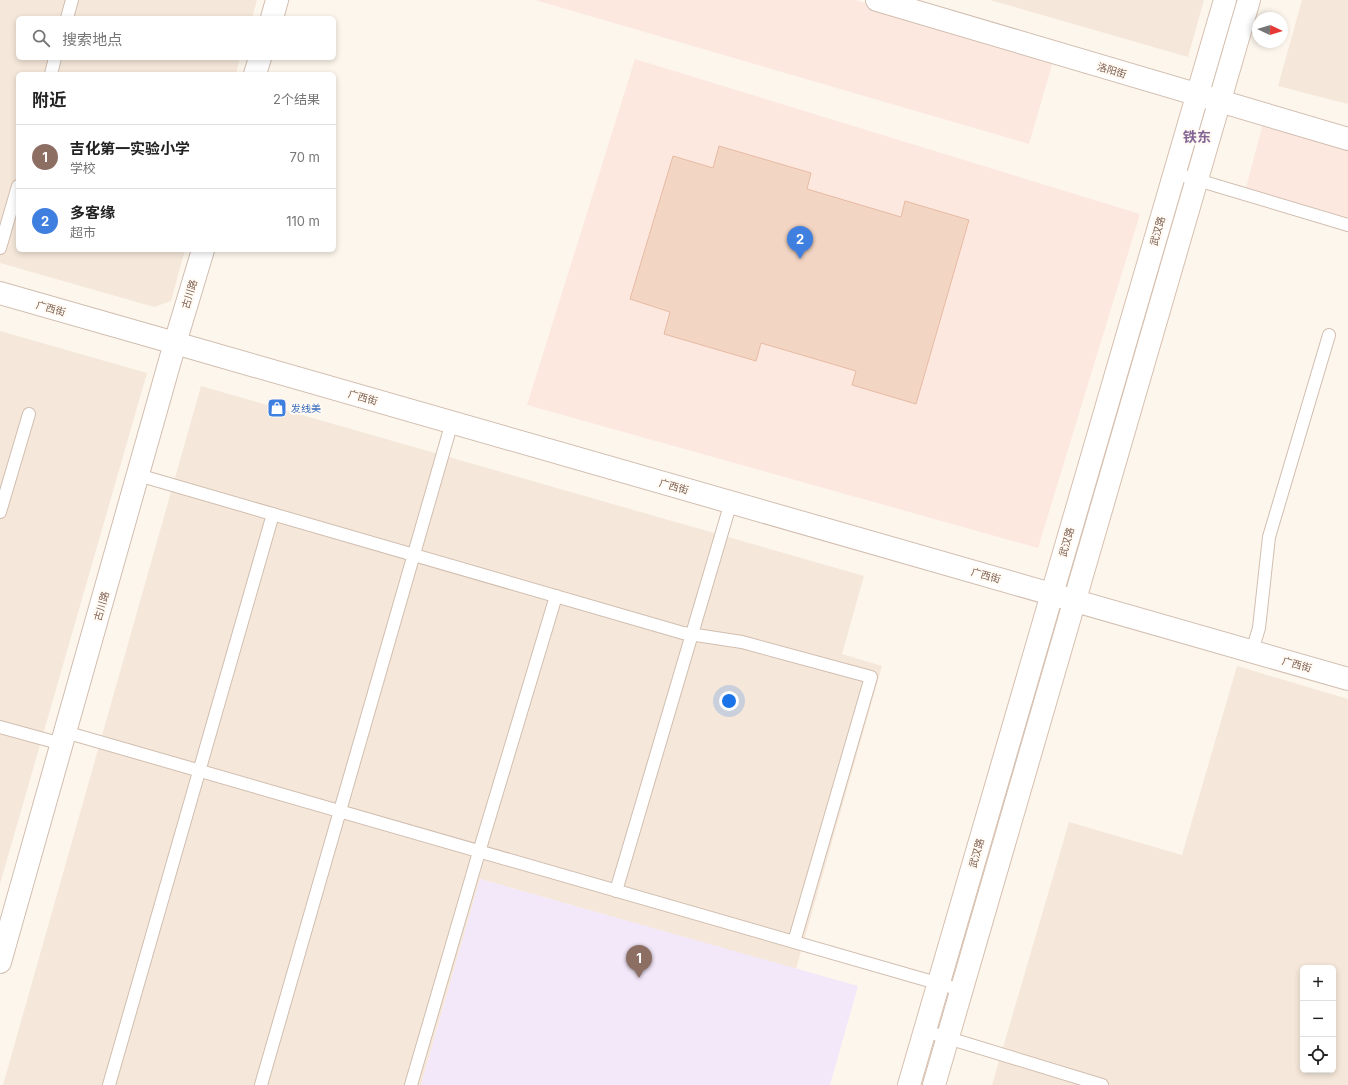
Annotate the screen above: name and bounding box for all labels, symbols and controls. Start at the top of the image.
north arrow [1252,12,1288,48]
search box [16,16,336,60]
icon: search [30,27,52,49]
text: 搜索地点 [62,30,122,49]
street label: 洛阳街 [1096,60,1128,80]
text: 附近 [32,90,66,110]
text: 2个结果 [273,91,320,107]
district label: 铁东 [1183,128,1211,145]
text: 吉化第一实验小学 [70,139,190,158]
text: 1 [42,149,48,165]
text: 70 m [290,149,320,165]
text: 学校 [70,160,96,176]
text: 多客缘 [70,203,115,222]
text: 2 [41,213,49,229]
text: 110 m [286,213,320,229]
street label: 武汉路 [1147,215,1167,247]
text: 超市 [70,224,96,240]
pin: 2 [787,226,813,259]
street label: 古川路 [179,278,199,310]
street label: 广西街 [35,298,67,318]
street label: 广西街 [347,387,379,407]
shop icon: 发线美 [266,397,288,419]
place label: 发线美 [291,402,321,414]
street label: 广西街 [658,476,690,496]
street label: 武汉路 [1056,526,1076,558]
street label: 广西街 [970,565,1002,585]
street label: 古川路 [91,590,111,622]
street label: 广西街 [1281,654,1313,674]
your location [719,691,739,711]
street label: 武汉路 [966,837,986,869]
pin: 1 [626,945,652,978]
map controls [1300,965,1336,1073]
button: + [1300,965,1336,1001]
button: − [1300,1001,1336,1037]
button: locate [1300,1037,1336,1073]

